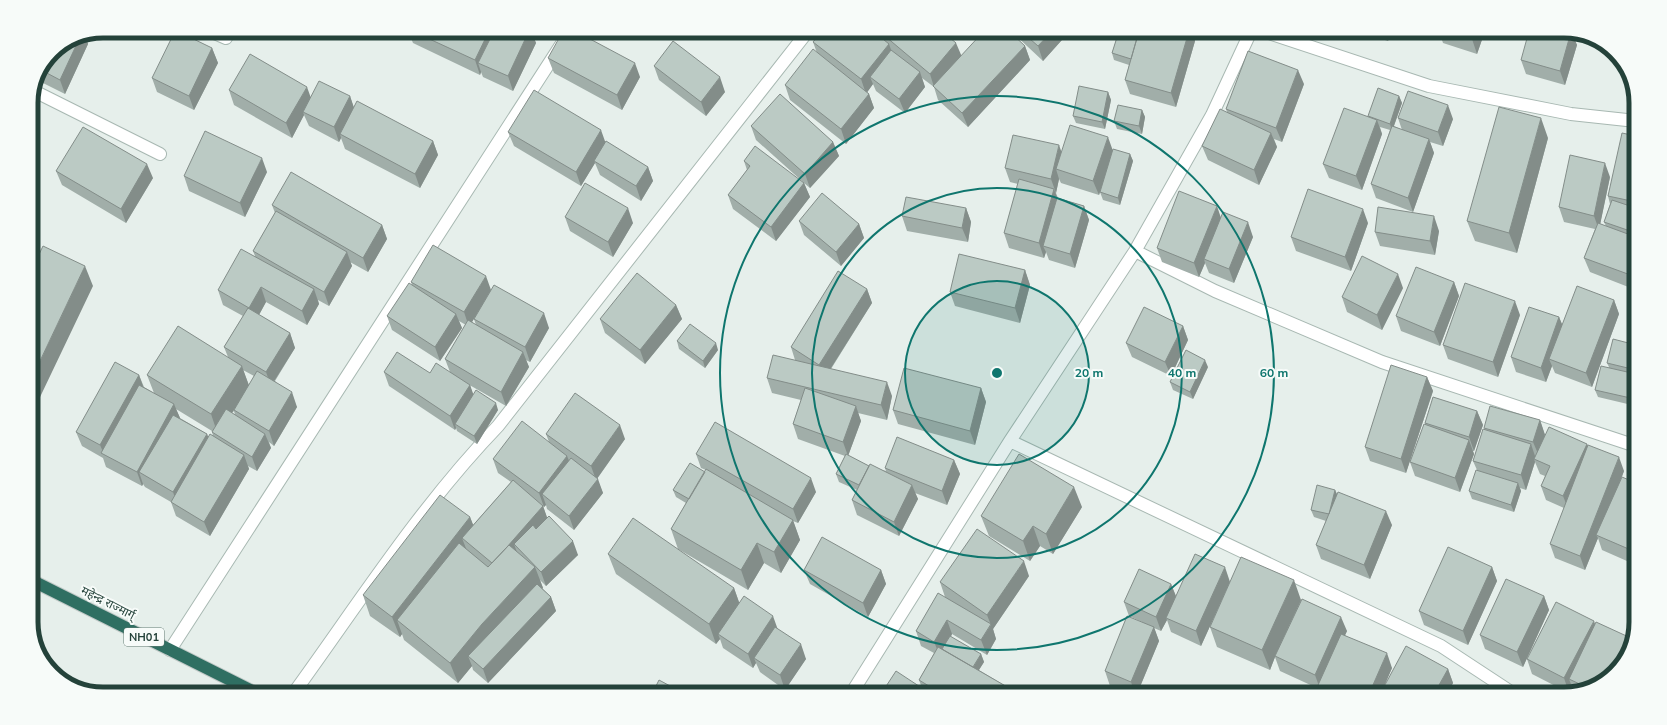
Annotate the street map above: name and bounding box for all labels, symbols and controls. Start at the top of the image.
text: 20 m [1075,365,1103,380]
text: 40 m [1168,365,1196,380]
text: 60 m [1260,365,1288,380]
centre of rings [990,366,1004,380]
street label: महेन्द्र राज्मार्ग् [79,583,140,623]
road number: NH01 [124,628,164,646]

